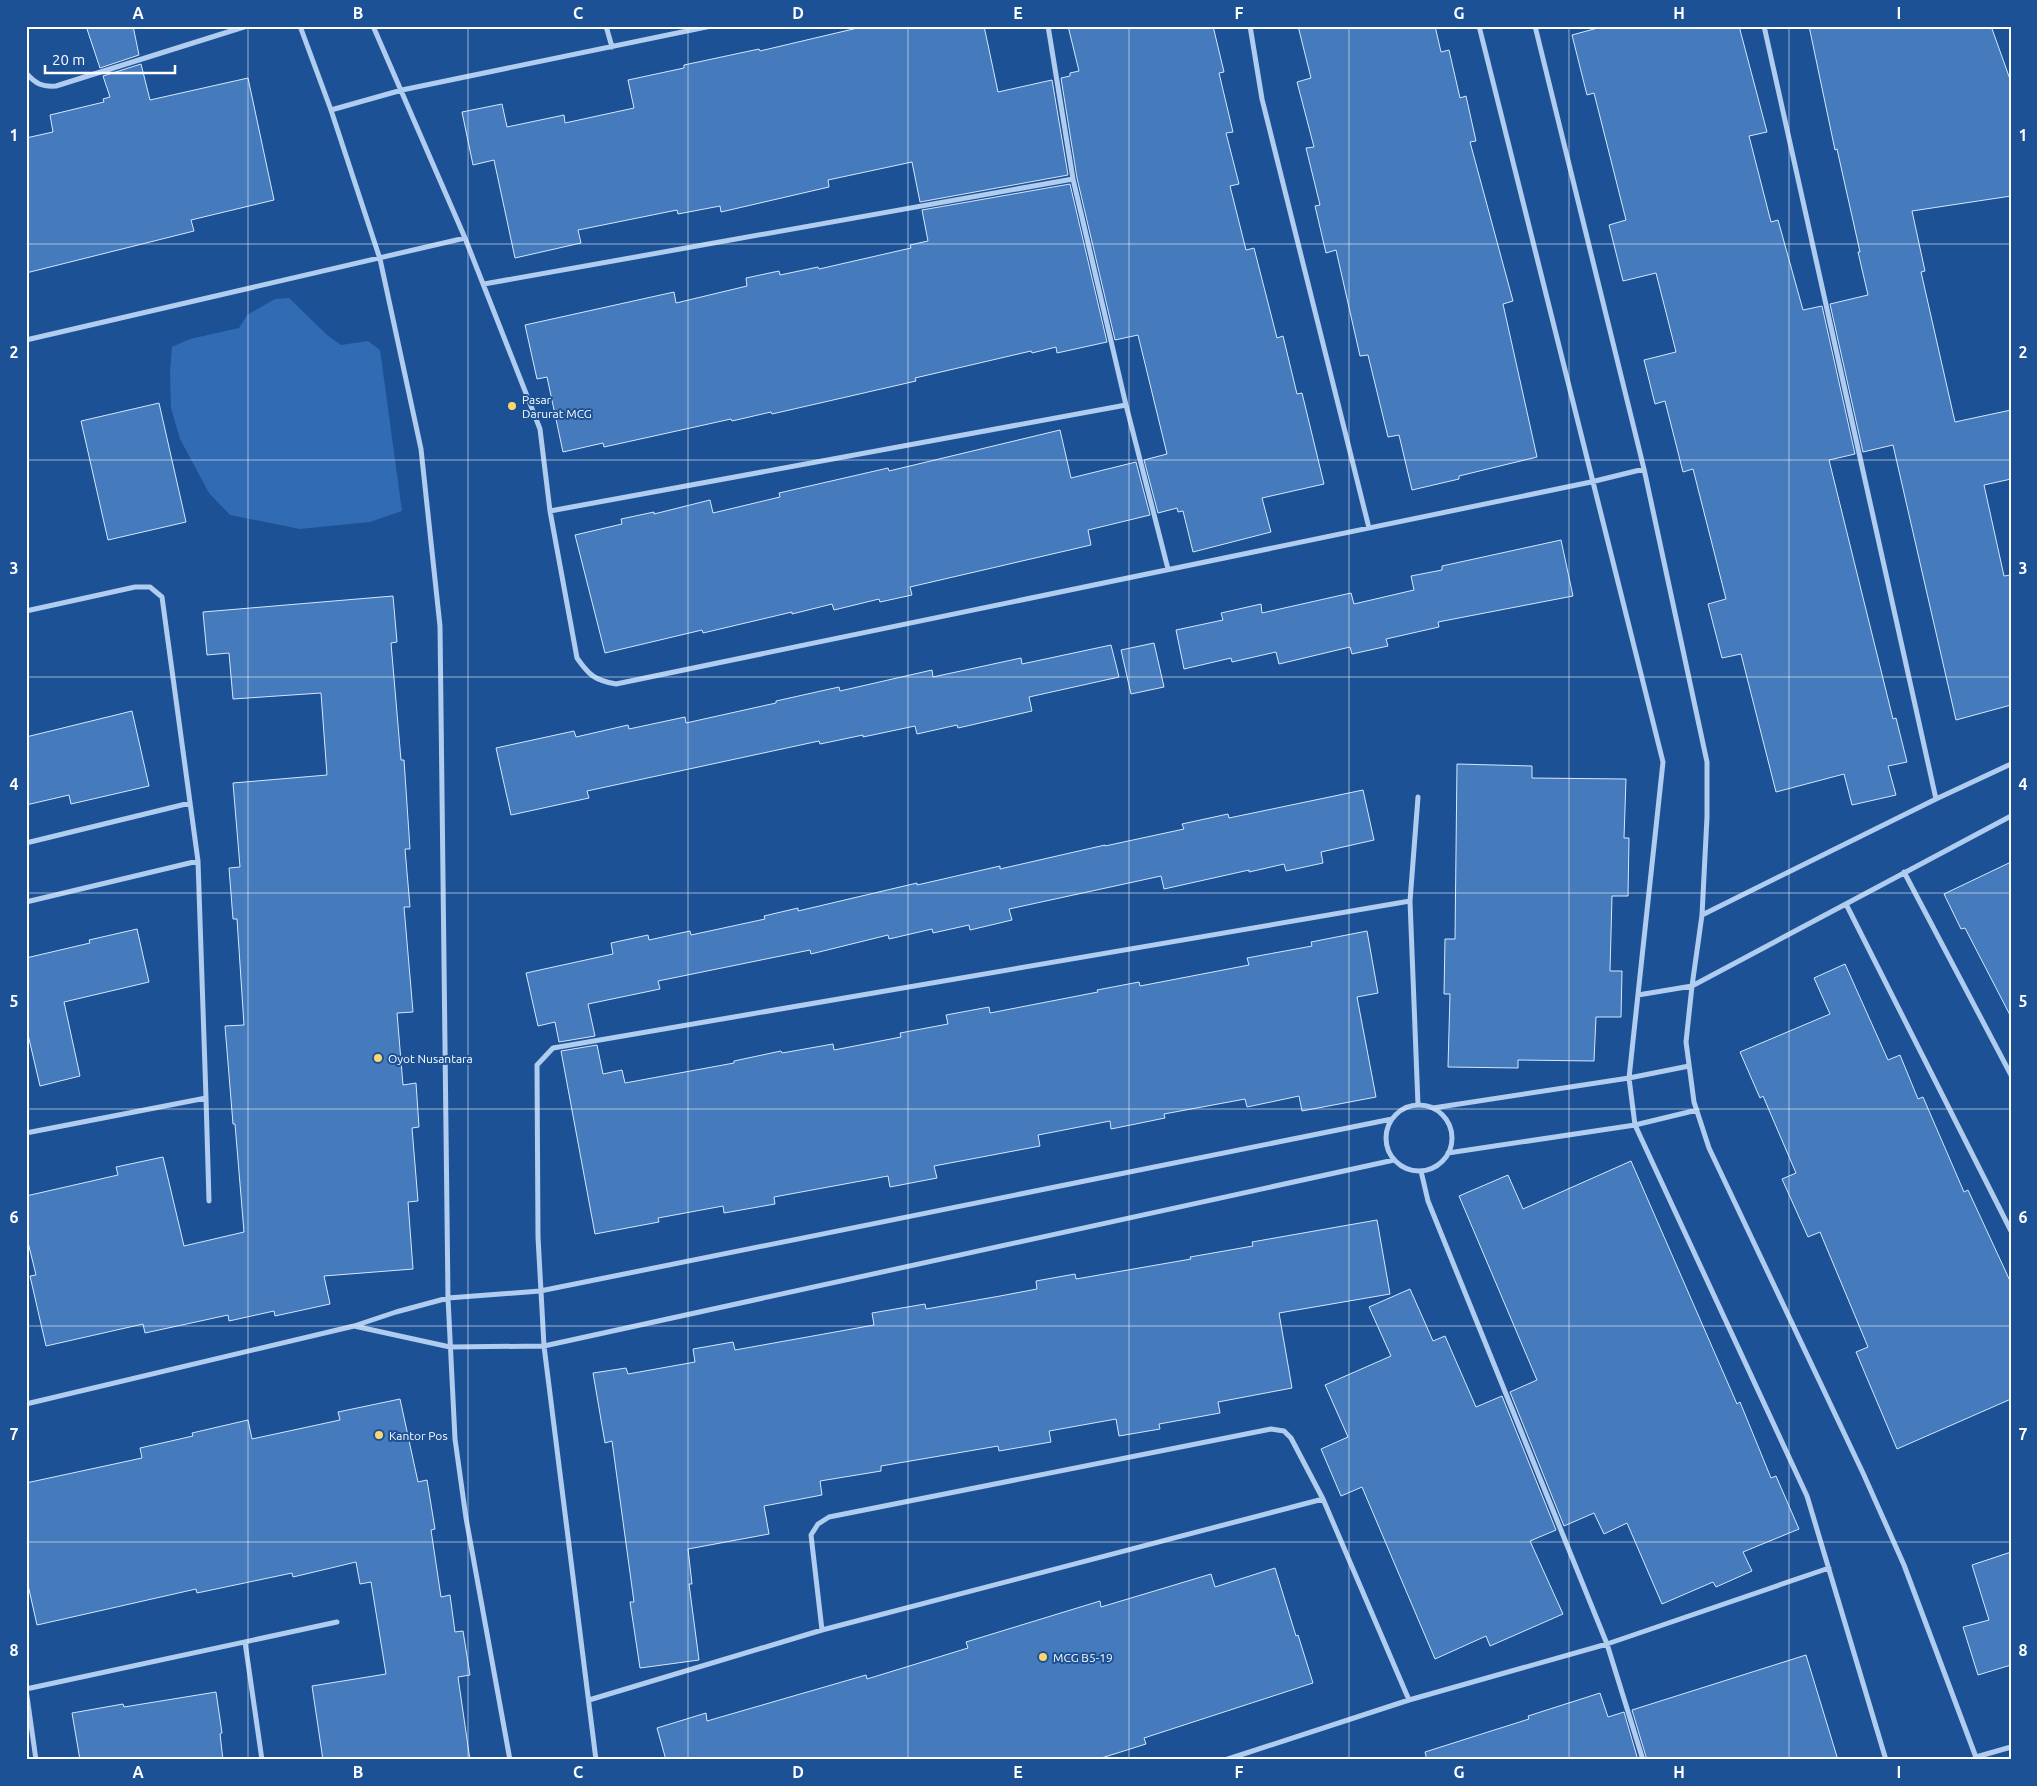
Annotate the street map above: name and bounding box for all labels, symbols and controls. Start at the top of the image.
text: A [132,4,144,22]
text: B [353,4,363,22]
text: C [573,4,583,22]
text: D [792,4,804,22]
text: E [1013,4,1023,22]
text: F [1235,4,1244,22]
text: G [1453,4,1465,22]
text: H [1673,4,1685,22]
text: I [1897,4,1901,22]
scale bar [45,42,175,74]
text: 20 m [52,51,85,68]
text: 1 [9,126,19,144]
text: 1 [2018,126,2028,144]
text: 2 [9,343,19,361]
text: 2 [2018,343,2028,361]
place label: Pasar Darurat MCG [522,393,592,420]
marker: Pasar Darurat MCG [506,400,518,412]
text: 3 [9,559,19,577]
text: 3 [2018,559,2028,577]
text: 4 [9,775,19,793]
text: 4 [2018,775,2028,793]
text: 5 [9,992,19,1010]
text: 5 [2018,992,2028,1010]
marker: Oyot Nusantara [372,1052,384,1064]
place label: Oyot Nusantara [388,1052,473,1065]
text: 6 [9,1208,19,1226]
text: 6 [2018,1208,2028,1226]
text: 7 [9,1425,19,1443]
text: 7 [2018,1425,2028,1443]
marker: Kantor Pos [373,1429,385,1441]
place label: Kantor Pos [389,1429,448,1442]
text: 8 [9,1641,19,1659]
text: 8 [2018,1641,2028,1659]
marker: MCG B5-19 [1037,1651,1049,1663]
place label: MCG B5-19 [1053,1651,1113,1664]
text: A [132,1763,144,1781]
text: B [353,1763,363,1781]
text: C [573,1763,583,1781]
text: D [792,1763,804,1781]
text: E [1013,1763,1023,1781]
text: F [1235,1763,1244,1781]
text: G [1453,1763,1465,1781]
text: H [1673,1763,1685,1781]
text: I [1897,1763,1901,1781]

